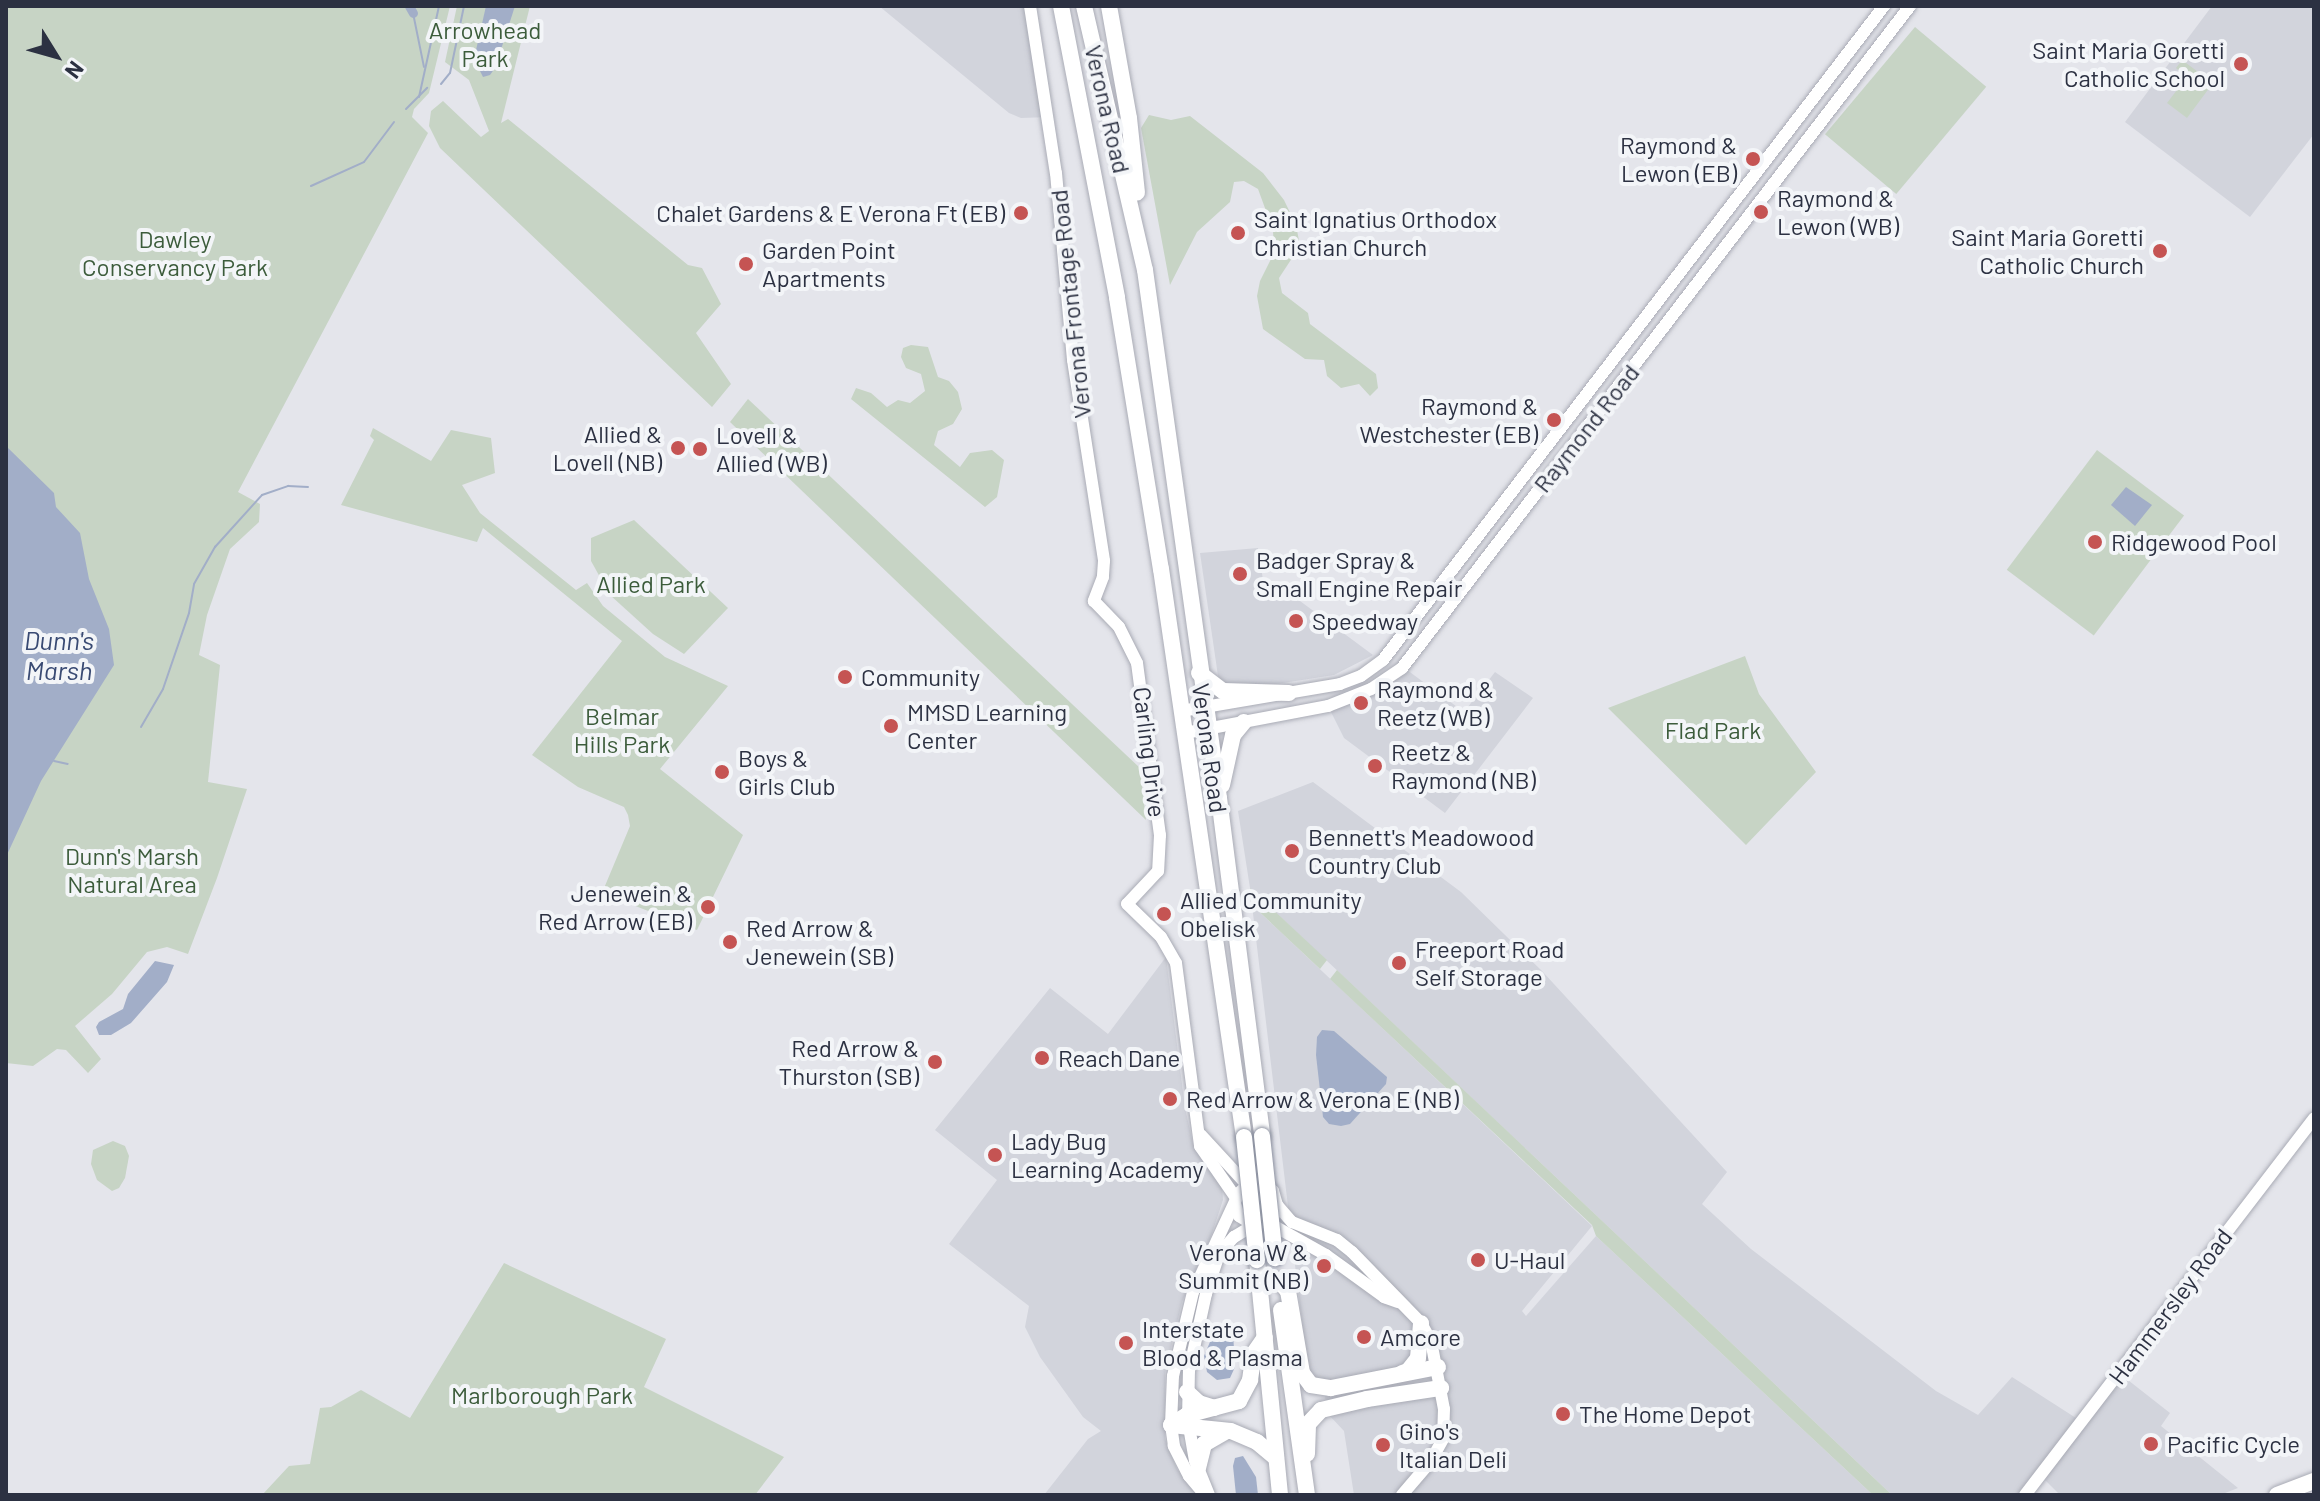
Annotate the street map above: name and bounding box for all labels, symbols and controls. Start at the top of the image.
north arrow [16,16,96,96]
park label: Arrowhead Park [429,16,541,72]
place label: Saint Maria Goretti Catholic School [2032,36,2225,92]
street label: Verona Road [1079,42,1137,176]
marker: Saint Maria Goretti Catholic School [2232,55,2250,73]
text: N [60,57,90,84]
place label: Raymond & Lewon (EB) [1620,131,1737,187]
marker: Raymond & Lewon (EB) [1744,150,1762,168]
place label: Raymond & Lewon (WB) [1777,184,1899,240]
street label: Verona Frontage Road [1044,188,1096,420]
place label: Chalet Gardens & E Verona Ft (EB) [656,199,1005,227]
marker: Raymond & Lewon (WB) [1752,203,1770,221]
marker: Chalet Gardens & E Verona Ft (EB) [1012,204,1030,222]
place label: Saint Ignatius Orthodox Christian Church [1254,205,1497,261]
place label: Saint Maria Goretti Catholic Church [1951,223,2144,279]
marker: Saint Ignatius Orthodox Christian Church [1229,224,1247,242]
park label: Dawley Conservancy Park [82,225,268,281]
place label: Garden Point Apartments [762,236,896,292]
marker: Saint Maria Goretti Catholic Church [2151,242,2169,260]
marker: Garden Point Apartments [737,255,755,273]
street label: Raymond Road [1527,358,1645,498]
place label: Raymond & Westchester (EB) [1359,392,1538,448]
marker: Raymond & Westchester (EB) [1545,411,1563,429]
place label: Allied & Lovell (NB) [553,420,662,476]
place label: Lovell & Allied (WB) [716,421,827,477]
marker: Allied & Lovell (NB) [669,439,687,457]
marker: Lovell & Allied (WB) [691,440,709,458]
place label: Ridgewood Pool [2111,528,2277,556]
marker: Ridgewood Pool [2086,533,2104,551]
place label: Badger Spray & Small Engine Repair [1256,546,1463,602]
marker: Badger Spray & Small Engine Repair [1231,565,1249,583]
park label: Allied Park [596,570,706,598]
place label: Speedway [1312,607,1418,635]
marker: Speedway [1287,612,1305,630]
water label: Dunn's Marsh [24,624,94,686]
place label: Community [861,663,980,691]
marker: Community [836,668,854,686]
place label: Raymond & Reetz (WB) [1377,675,1494,731]
street label: Verona Road [1187,681,1233,815]
street label: Carling Drive [1128,685,1172,819]
marker: Raymond & Reetz (WB) [1352,694,1370,712]
place label: MMSD Learning Center [907,698,1067,754]
park label: Belmar Hills Park [574,702,670,758]
park label: Flad Park [1665,716,1761,744]
marker: MMSD Learning Center [882,717,900,735]
place label: Reetz & Raymond (NB) [1391,738,1536,794]
place label: Boys & Girls Club [738,744,835,800]
marker: Reetz & Raymond (NB) [1366,757,1384,775]
marker: Boys & Girls Club [713,763,731,781]
place label: Bennett's Meadowood Country Club [1308,823,1534,879]
park label: Dunn's Marsh Natural Area [65,842,199,898]
marker: Bennett's Meadowood Country Club [1283,842,1301,860]
place label: Jenewein & Red Arrow (EB) [538,879,692,935]
place label: Allied Community Obelisk [1180,886,1361,942]
marker: Jenewein & Red Arrow (EB) [699,898,717,916]
marker: Allied Community Obelisk [1155,905,1173,923]
place label: Red Arrow & Jenewein (SB) [746,914,893,970]
marker: Red Arrow & Jenewein (SB) [721,933,739,951]
place label: Freeport Road Self Storage [1415,935,1564,991]
marker: Freeport Road Self Storage [1390,954,1408,972]
place label: Red Arrow & Thurston (SB) [779,1034,919,1090]
place label: Reach Dane [1058,1044,1180,1072]
marker: Reach Dane [1033,1049,1051,1067]
marker: Red Arrow & Thurston (SB) [926,1053,944,1071]
place label: Red Arrow & Verona E (NB) [1186,1085,1459,1113]
marker: Red Arrow & Verona E (NB) [1161,1090,1179,1108]
place label: Lady Bug Learning Academy [1011,1127,1204,1183]
marker: Lady Bug Learning Academy [986,1146,1004,1164]
street label: Hammersley Road [2102,1222,2238,1390]
place label: Verona W & Summit (NB) [1178,1238,1308,1294]
place label: U-Haul [1494,1246,1565,1274]
marker: U-Haul [1469,1251,1487,1269]
marker: Verona W & Summit (NB) [1315,1257,1333,1275]
place label: Interstate Blood & Plasma [1142,1315,1303,1371]
place label: Amcore [1380,1323,1461,1351]
marker: Amcore [1355,1328,1373,1346]
marker: Interstate Blood & Plasma [1117,1334,1135,1352]
park label: Marlborough Park [451,1381,633,1409]
place label: The Home Depot [1579,1400,1751,1428]
marker: The Home Depot [1554,1405,1572,1423]
place label: Gino's Italian Deli [1399,1417,1507,1473]
place label: Pacific Cycle [2167,1430,2300,1458]
marker: Pacific Cycle [2142,1435,2160,1453]
marker: Gino's Italian Deli [1374,1436,1392,1454]

